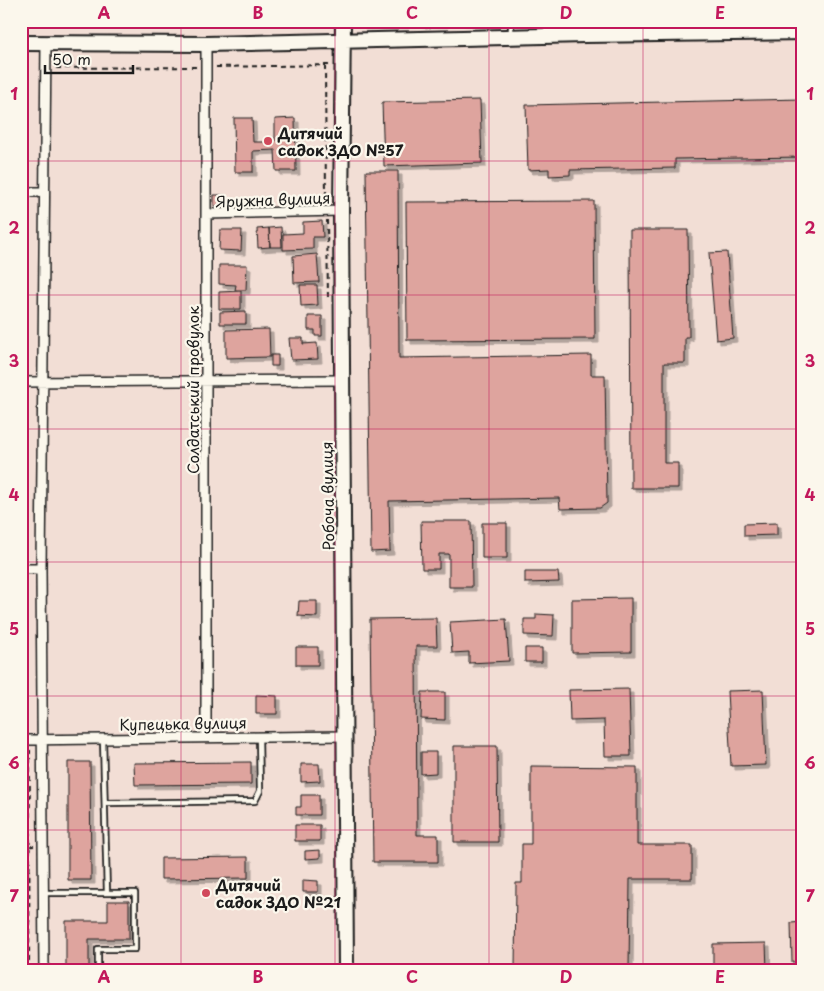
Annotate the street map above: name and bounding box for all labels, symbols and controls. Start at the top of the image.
text: A [98,0,111,24]
text: B [253,0,264,24]
text: C [406,0,418,24]
text: D [560,0,572,24]
text: E [715,0,725,24]
scale bar [45,42,132,74]
text: 50 m [52,47,91,70]
text: 1 [10,81,18,105]
text: 1 [806,81,814,105]
place label: Дитячий садок ЗДО №57 [277,121,404,161]
marker: Дитячий садок ЗДО №57 [262,135,274,147]
street label: Яружна вулиця [215,186,331,212]
text: 2 [8,215,20,239]
text: 2 [804,215,816,239]
street label: Солдатський провулок [181,306,204,474]
text: 3 [9,348,19,372]
text: 3 [805,348,815,372]
street label: Робоча вулиця [315,441,339,551]
text: 4 [9,482,20,506]
text: 4 [805,482,816,506]
text: 5 [9,616,19,640]
text: 5 [805,616,815,640]
street label: Купецька вулиця [119,710,247,736]
text: 6 [8,750,20,774]
text: 6 [804,750,816,774]
place label: Дитячий садок ЗДО №21 [215,873,341,913]
text: 7 [9,883,19,907]
text: 7 [805,883,815,907]
marker: Дитячий садок ЗДО №21 [200,887,212,899]
text: A [98,964,111,988]
text: B [253,964,264,988]
text: C [406,964,418,988]
text: D [560,964,572,988]
text: E [715,964,725,988]

